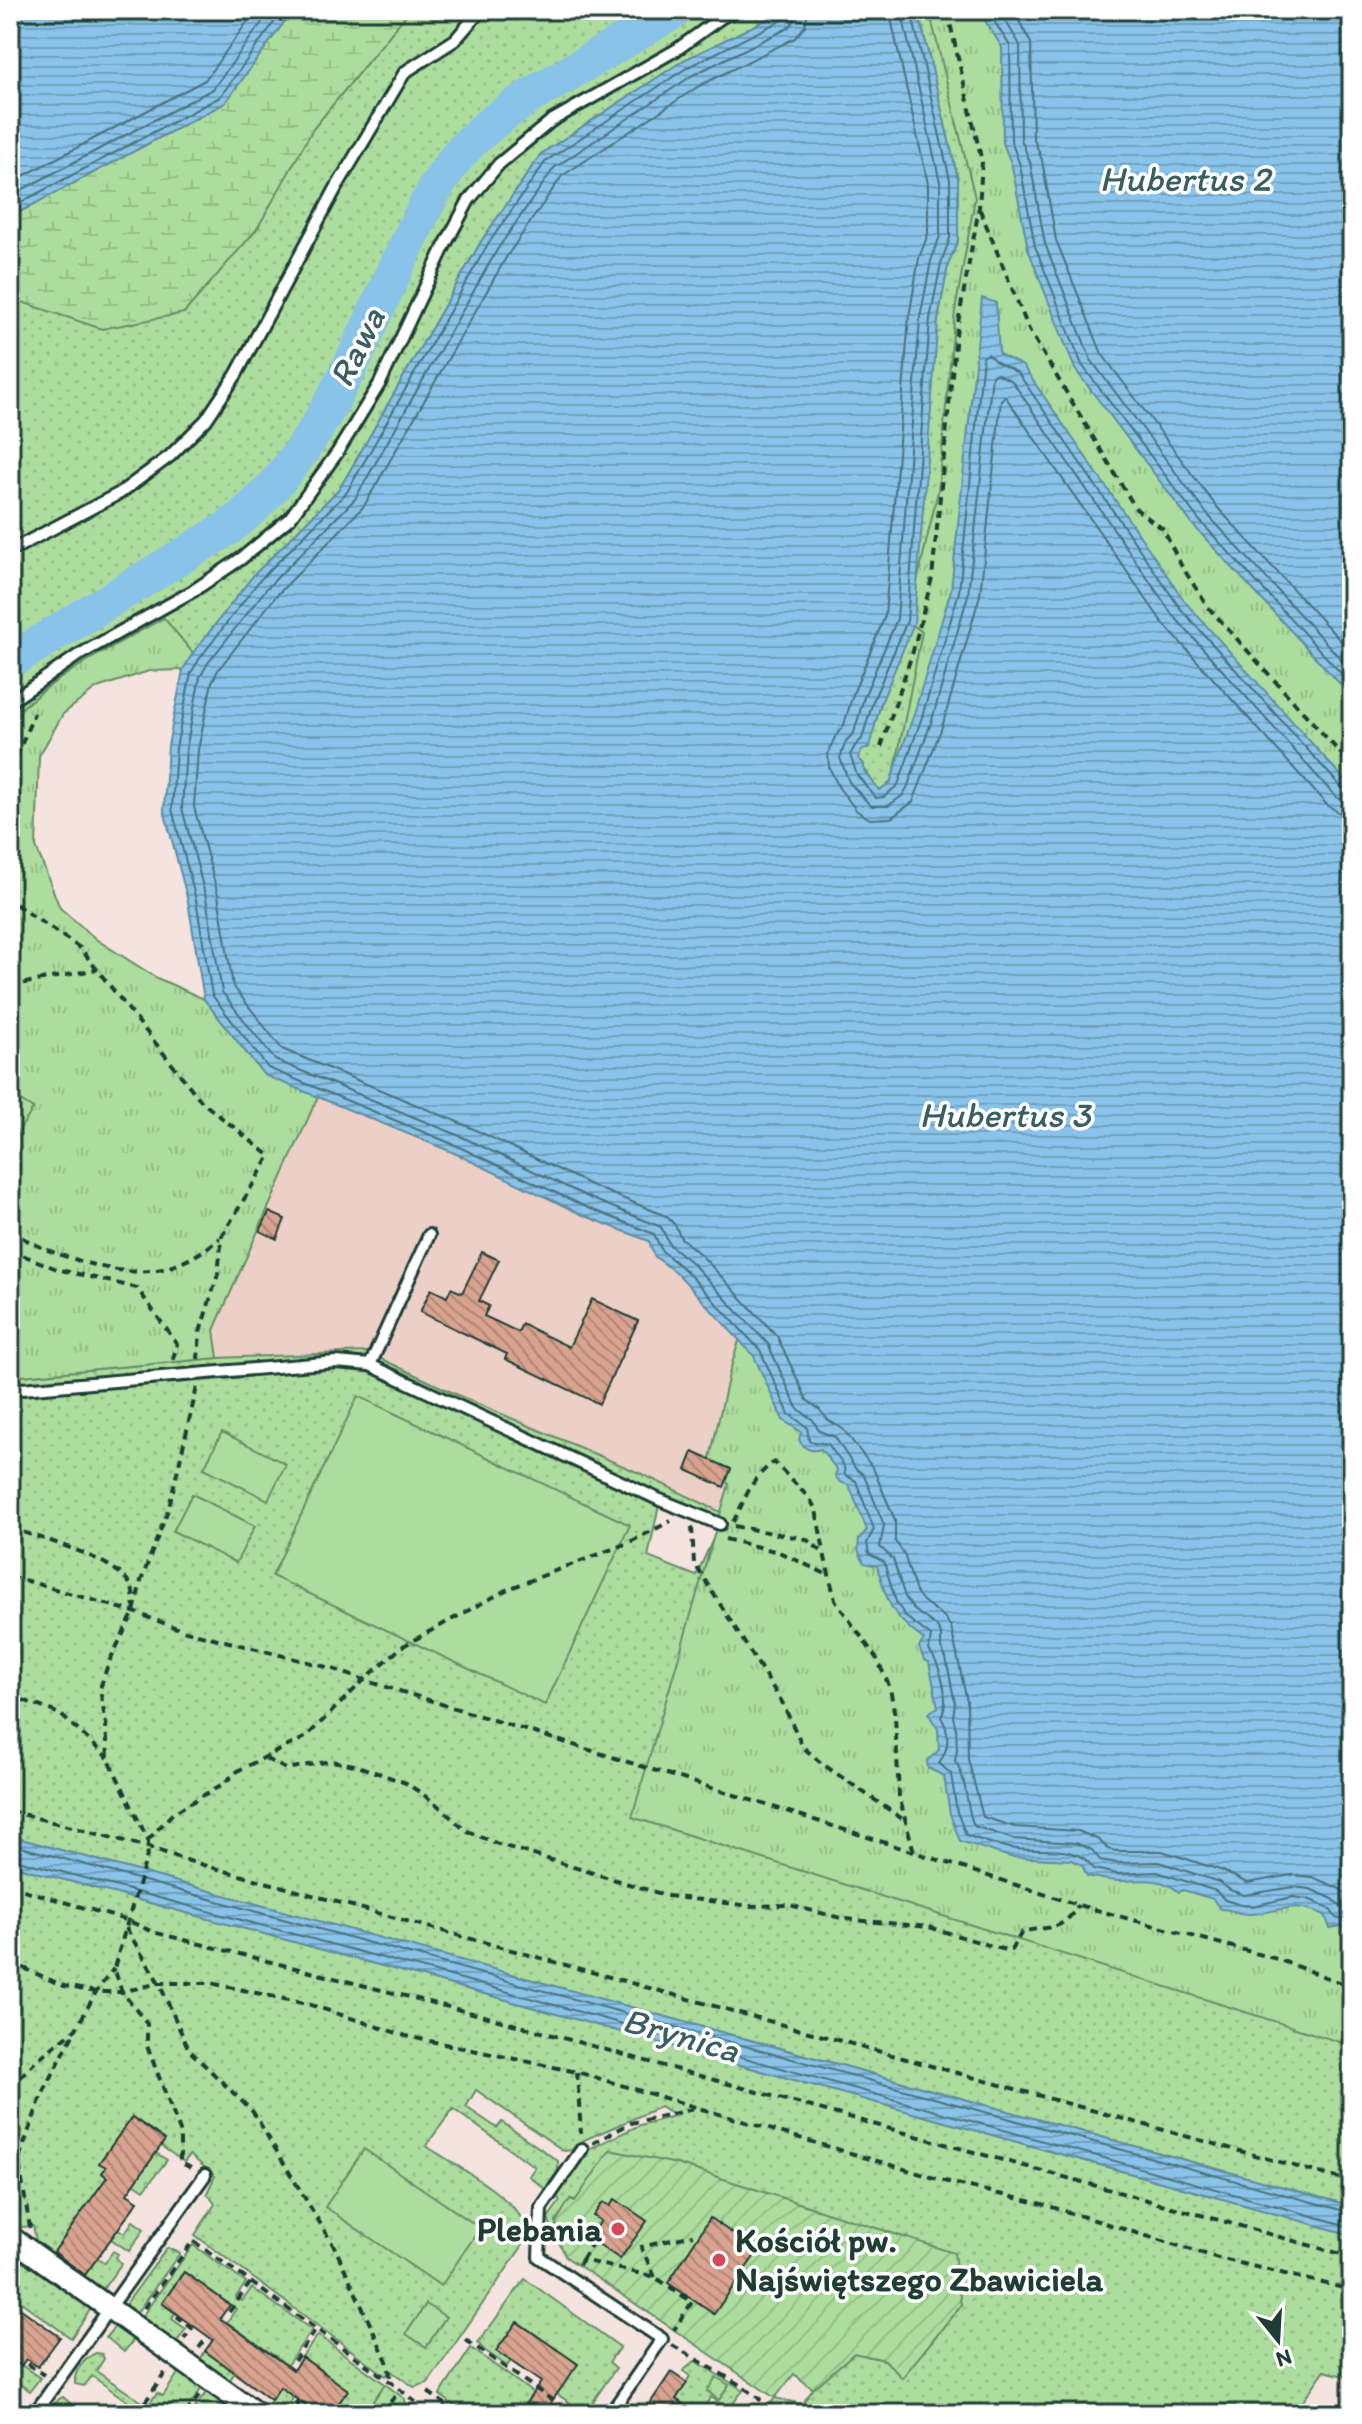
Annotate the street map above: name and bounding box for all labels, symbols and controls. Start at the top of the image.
water label: Hubertus 2 [1100,157,1273,200]
water label: Rawa [319,299,394,394]
water label: Hubertus 3 [919,1093,1093,1136]
water label: Brynica [618,1997,745,2072]
place label: Plebania [477,2209,602,2250]
marker: Plebania [609,2220,627,2238]
place label: Kościół pw. Najświętszego Zbawiciela [735,2220,1104,2300]
marker: Kościół pw. Najświętszego Zbawiciela [710,2251,728,2269]
north arrow [1238,2300,1318,2380]
text: N [1273,2343,1295,2374]

